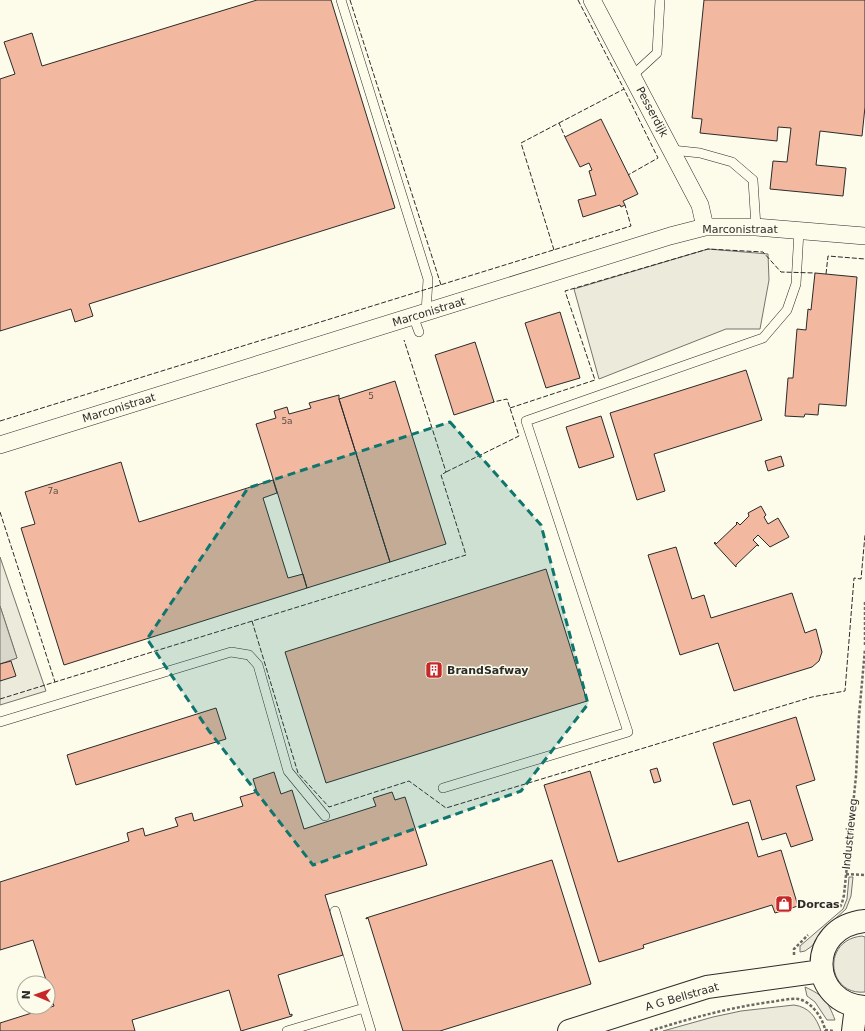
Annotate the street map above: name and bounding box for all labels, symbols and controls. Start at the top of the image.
street label: Pesserdijk [633,85,671,140]
street label: Marconistraat [702,223,779,236]
street label: Marconistraat [391,295,468,329]
street label: Marconistraat [81,391,158,425]
house number: 5 [368,391,374,401]
house number: 5a [281,416,293,426]
house number: 7a [47,486,59,496]
building icon: BrandSafway [424,660,444,680]
place label: BrandSafway [447,664,529,677]
street label: Industrieweg [840,798,860,870]
shop icon: Dorcas [774,894,794,914]
place label: Dorcas [797,898,840,911]
north arrow [16,975,56,1015]
street label: A G Bellstraat [644,980,721,1014]
text: N [20,990,33,1000]

